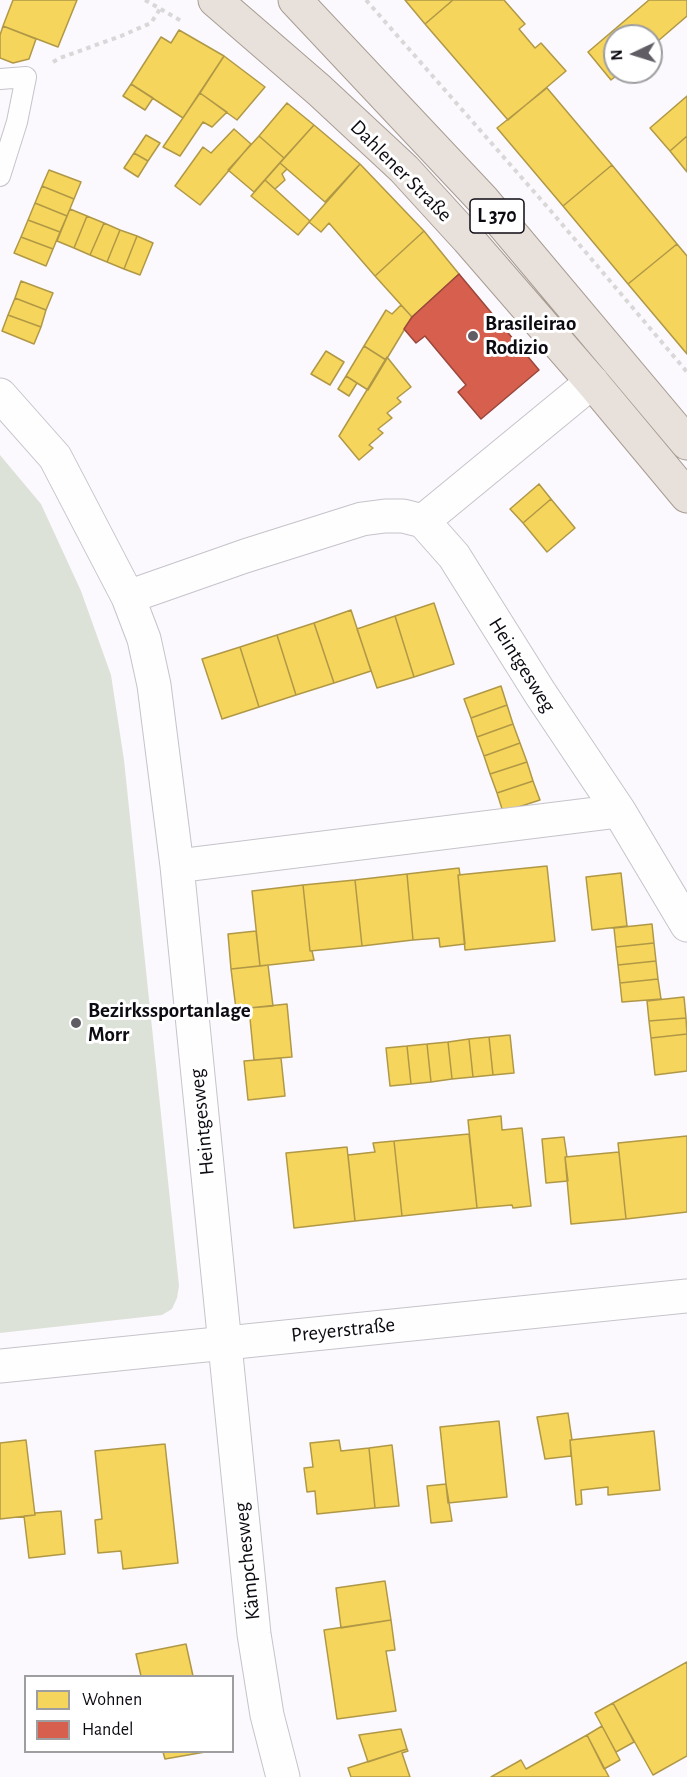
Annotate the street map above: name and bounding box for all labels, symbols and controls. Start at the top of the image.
north arrow [603,24,663,84]
text: N [609,49,625,61]
street label: Dahlener Straße [345,115,457,227]
road number: L 370 [470,199,524,233]
place label: Brasileirao Rodizio [485,311,576,361]
marker: Brasileirao Rodizio [466,329,480,343]
street label: Heintgesweg [483,613,561,717]
place label: Bezirkssportanlage Morr [88,998,251,1048]
marker: Bezirkssportanlage Morr [69,1016,83,1030]
street label: Heintgesweg [184,1067,220,1177]
street label: Preyerstraße [290,1312,396,1348]
street label: Kämpchesweg [228,1501,266,1621]
legend [24,1675,234,1753]
text: Wohnen [82,1691,142,1709]
text: Handel [82,1721,133,1739]

